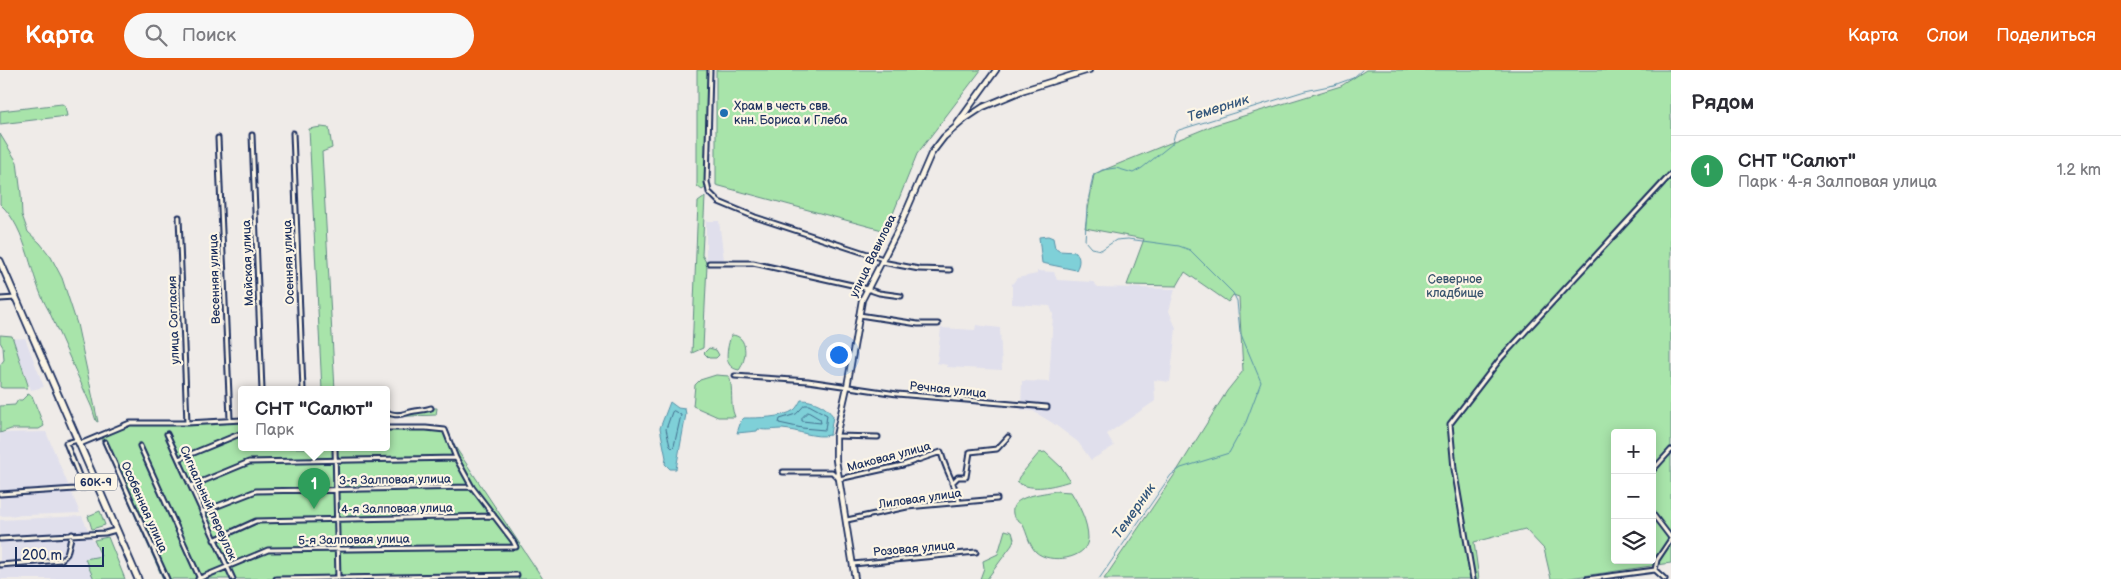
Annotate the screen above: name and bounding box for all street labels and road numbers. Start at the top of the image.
street label: улица Вавилова [846,212,900,300]
street label: Осенняя улица [280,219,298,305]
street label: Майская улица [239,220,257,306]
street label: Весенняя улица [206,234,224,324]
street label: улица Согласия [165,275,183,365]
street label: Речная улица [909,378,987,402]
street label: Маковая улица [846,439,932,475]
street label: Сигнальный переулок [176,443,240,563]
street label: Особенная улица [117,459,171,555]
street label: 3-я Залповая улица [339,472,451,488]
road number: 60К-9 [75,474,117,491]
street label: Лиловая улица [876,486,963,512]
street label: 4-я Залповая улица [341,501,453,517]
street label: 5-я Залповая улица [298,532,410,548]
street label: Розовая улица [872,538,956,560]

